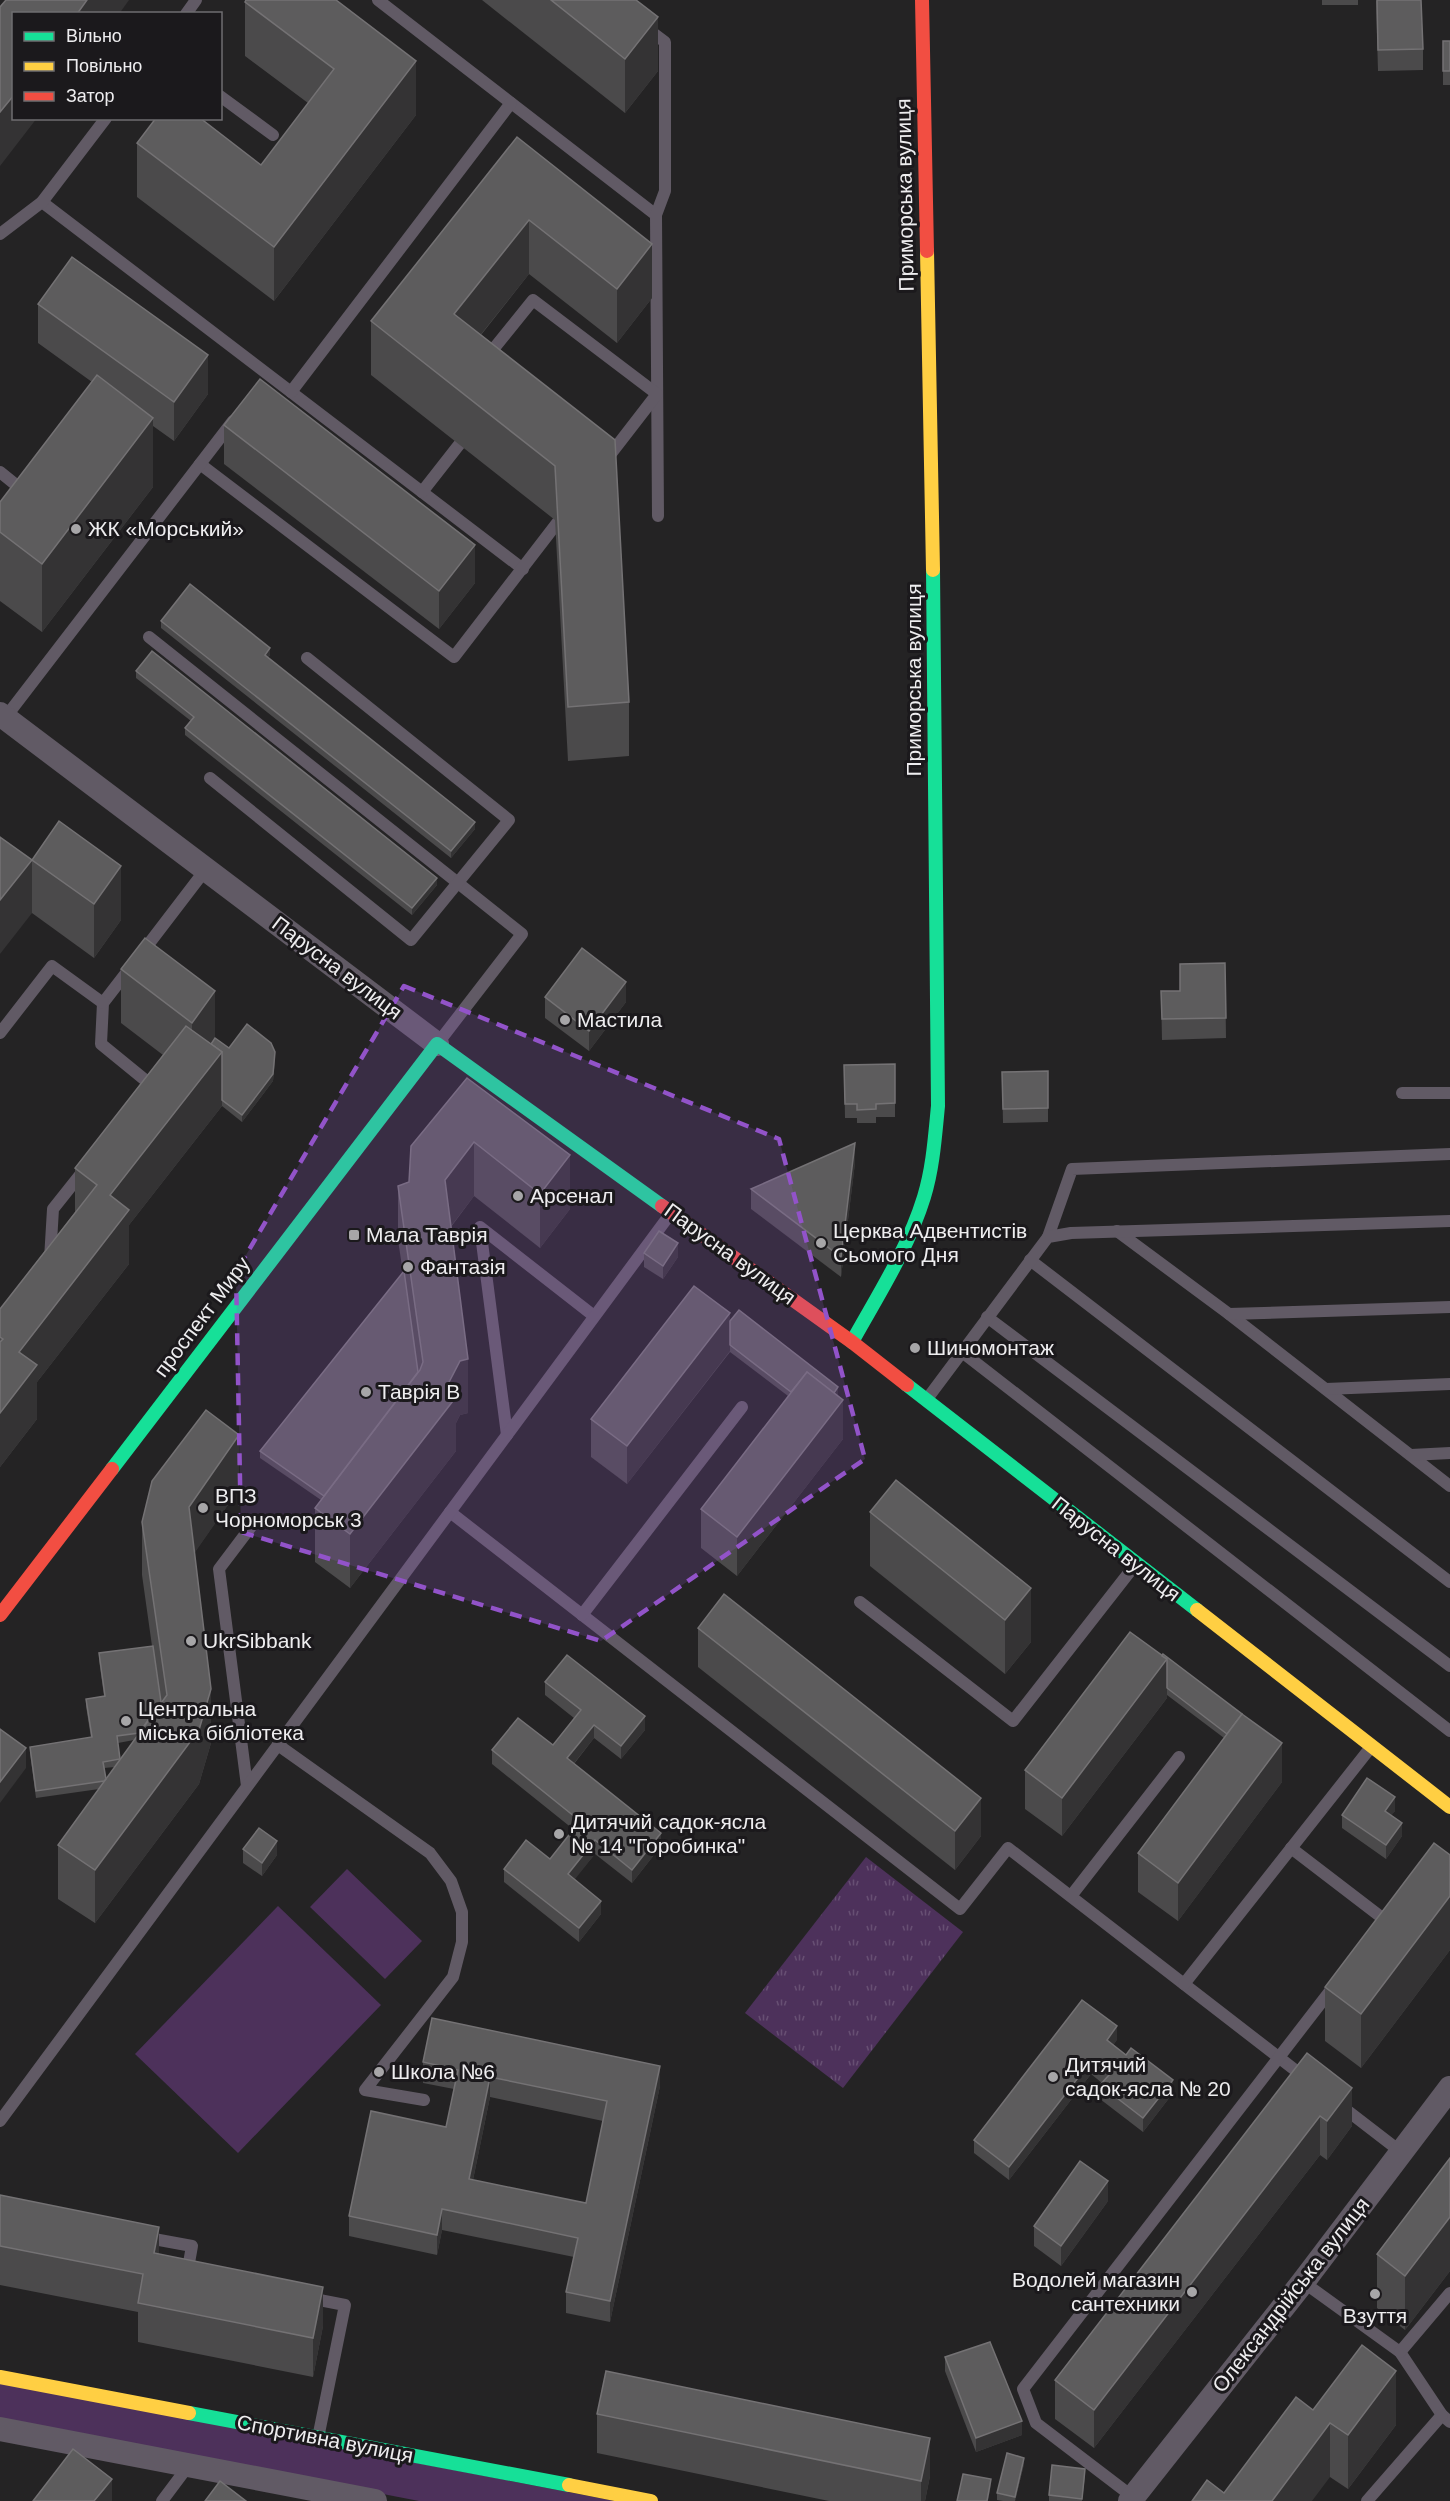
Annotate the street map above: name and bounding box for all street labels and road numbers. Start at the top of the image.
street label: Приморська вулиця [891,98,918,292]
street label: Приморська вулиця [902,583,925,777]
street label: Парусна вулиця [268,911,407,1024]
street label: Парусна вулиця [660,1198,800,1309]
street label: проспект Миру [149,1252,255,1381]
street label: Парусна вулиця [1048,1491,1185,1606]
street label: Олександрійська вулиця [1208,2193,1374,2396]
street label: Спортивна вулиця [235,2410,415,2467]

